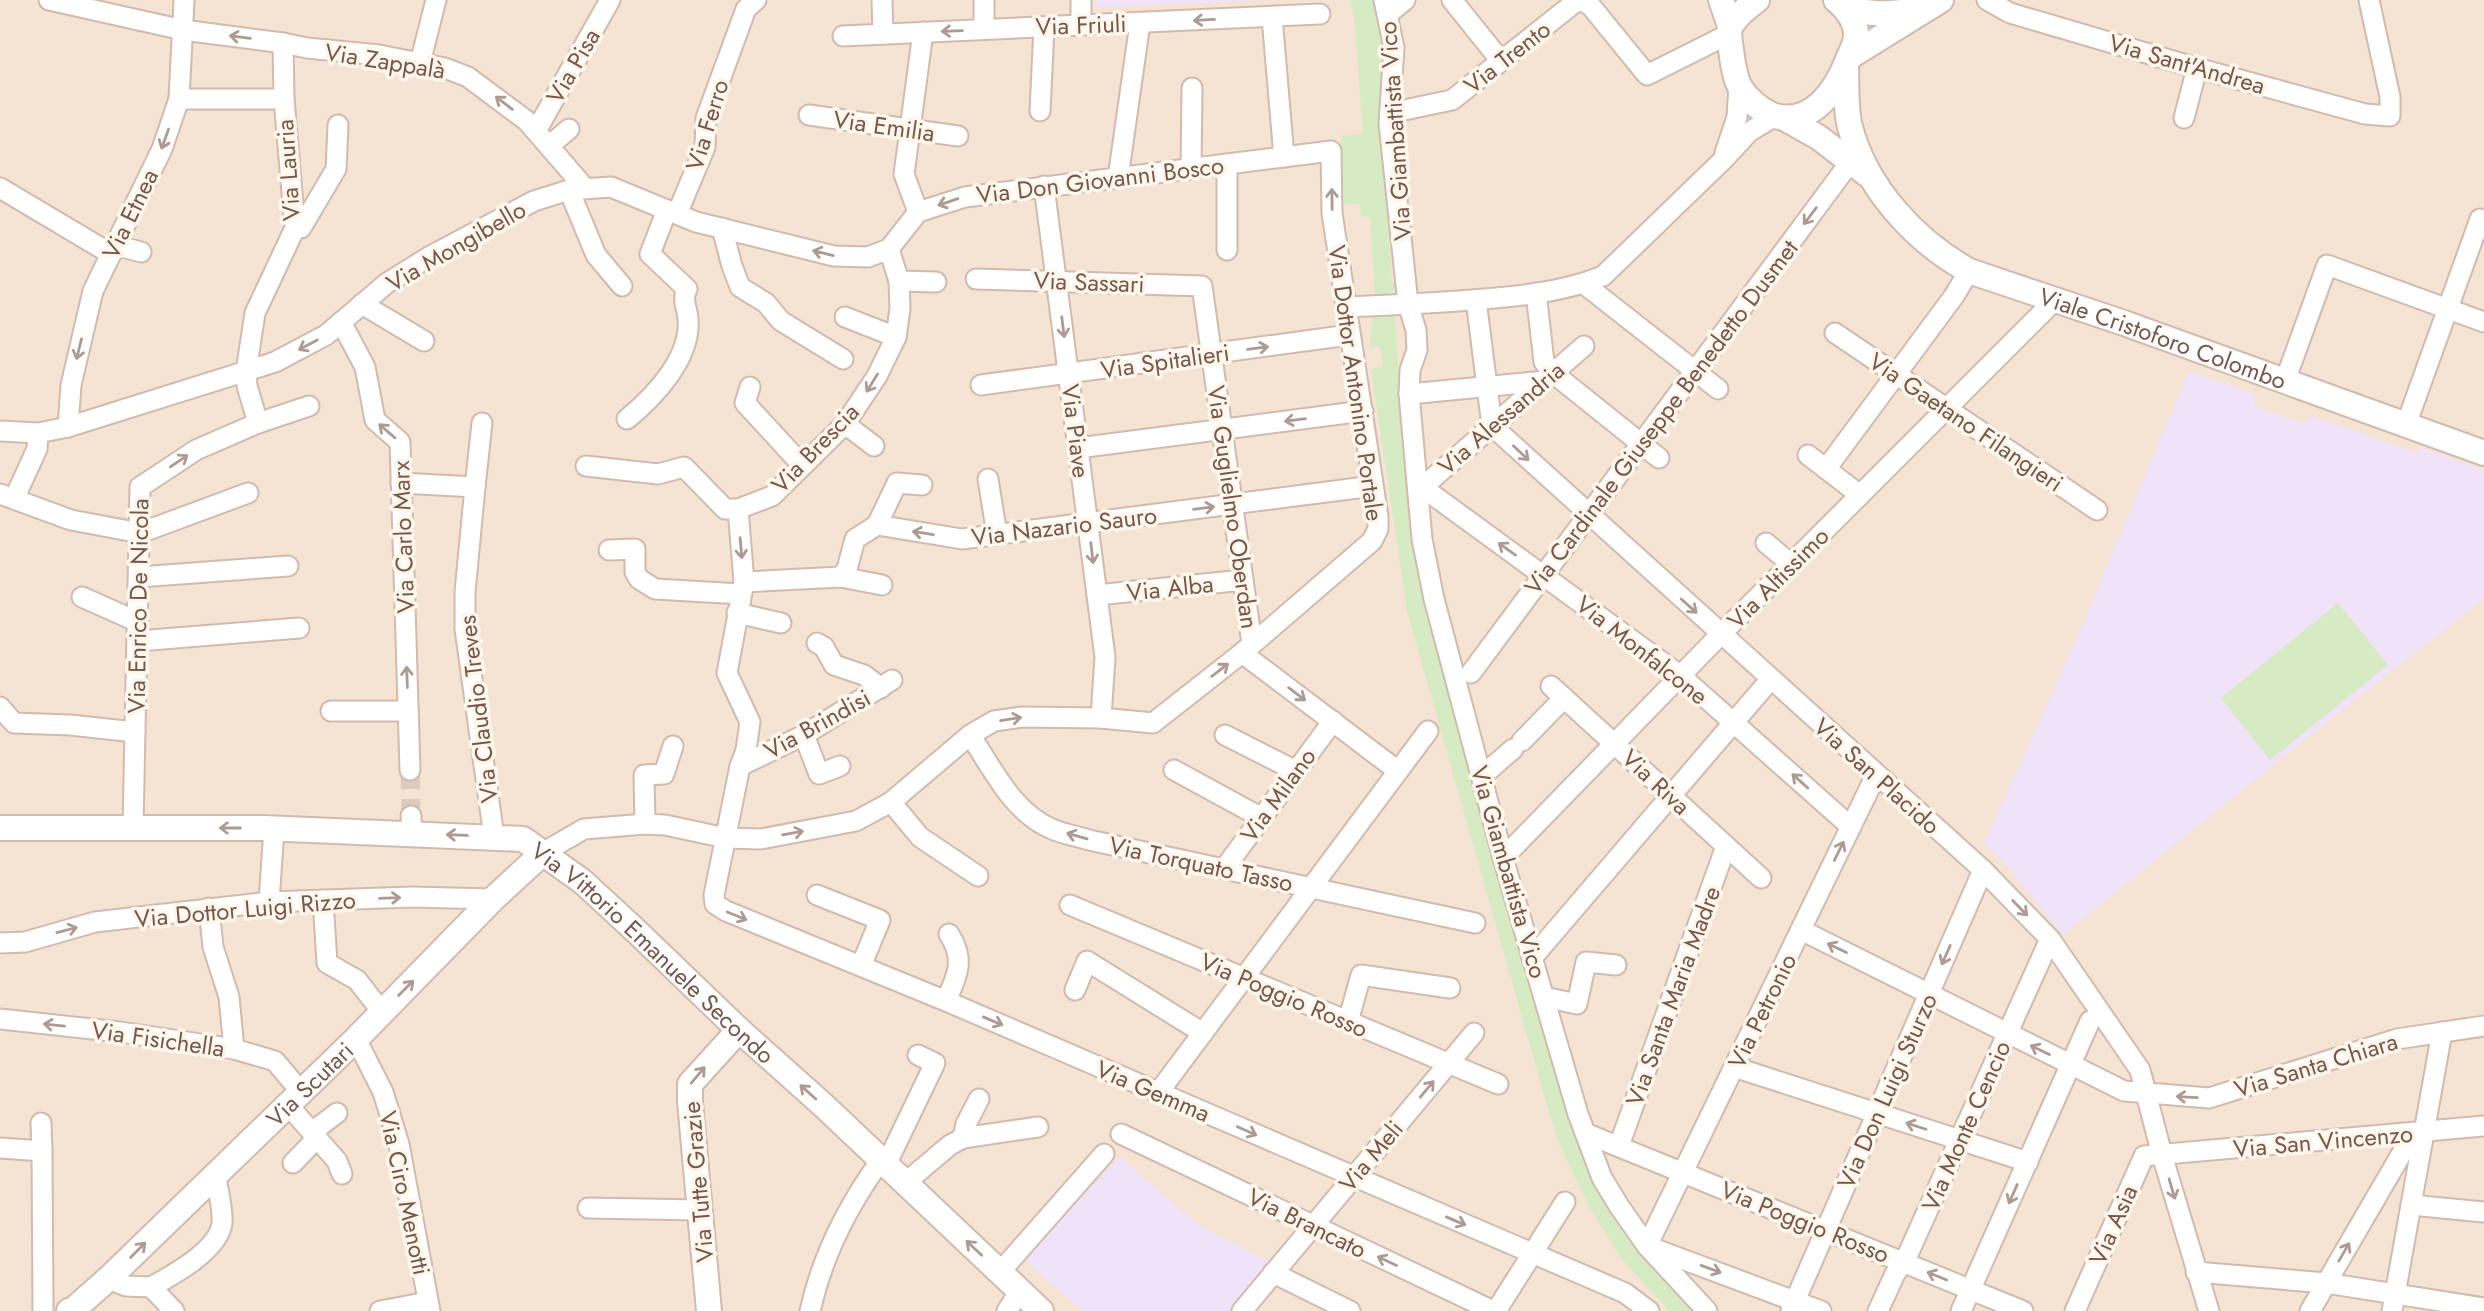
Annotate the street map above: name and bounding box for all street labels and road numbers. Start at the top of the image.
street label: Via Friuli [1035,6,1127,44]
street label: Via Trento [1456,12,1558,102]
street label: Via Giambattista Vico [1370,20,1420,242]
street label: Via Pisa [537,22,609,110]
street label: Via Sant'Andrea [2105,25,2269,103]
street label: Via Zappalà [322,34,448,88]
street label: Via Ferro [677,75,737,175]
street label: Via Emilia [831,102,937,150]
street label: Via Lauria [267,118,309,222]
street label: Via Don Giovanni Bosco [974,147,1226,213]
street label: Via Etnea [93,163,167,265]
street label: Via Mongibello [380,192,532,300]
street label: Via Cardinale Giuseppe Benedetto Dusmet [1516,232,1806,602]
street label: Via Dottor Antonino Portale [1319,243,1393,523]
street label: Via Sassari [1033,263,1145,301]
street label: Viale Cristoforo Colombo [2035,278,2291,398]
street label: Via Spitalieri [1098,335,1232,387]
street label: Via Gaetano Filangieri [1862,344,2070,500]
street label: Via Alessandria [1430,353,1572,483]
street label: Via Piave [1053,382,1099,480]
street label: Via Guglielmo Oberdan [1199,383,1267,631]
street label: Via Brescia [763,395,867,501]
street label: Via Carlo Marx [383,459,423,614]
street label: Via Nazario Sauro [969,497,1159,555]
street label: Via Enrico De Nicola [119,498,157,714]
street label: Via Altissimo [1719,519,1837,637]
street label: Via Alba [1125,566,1215,610]
street label: Via Monfalcone [1568,587,1716,713]
street label: Via Claudio Treves [449,613,507,805]
street label: Via Brindisi [757,680,877,768]
street label: Via San Placido [1806,709,1948,843]
street label: Via Milano [1232,741,1324,849]
street label: Via Riva [1614,741,1698,823]
street label: Via Giambattista Vico [1462,762,1556,982]
street label: Via Torquato Tasso [1106,827,1296,901]
street label: Via Vittorio Emanuele Secondo [524,833,783,1072]
street label: Via Santa Maria Madre [1617,881,1729,1111]
street label: Via Dottor Luigi Rizzo [133,882,357,936]
street label: Via Poggio Rosso [1195,944,1373,1046]
street label: Via Petronio [1719,947,1805,1075]
street label: Via Don Luigi Sturzo [1828,988,1946,1194]
street label: Via Fisichella [89,1012,227,1066]
street label: Via Santa Chiara [2230,1024,2402,1106]
street label: Via Scutari [258,1033,361,1135]
street label: Via Monte Cencio [1913,1035,2019,1217]
street label: Via Gemma [1091,1051,1215,1131]
street label: Via Tutte Grazie [674,1100,722,1264]
street label: Via Ciro Menotti [371,1108,439,1278]
street label: Via Meli [1330,1112,1412,1200]
street label: Via San Vincenzo [2232,1116,2414,1166]
street label: Via Poggio Rosso [1715,1172,1895,1272]
street label: Via Brancato [1242,1179,1372,1267]
street label: Via Asia [2080,1179,2146,1271]

